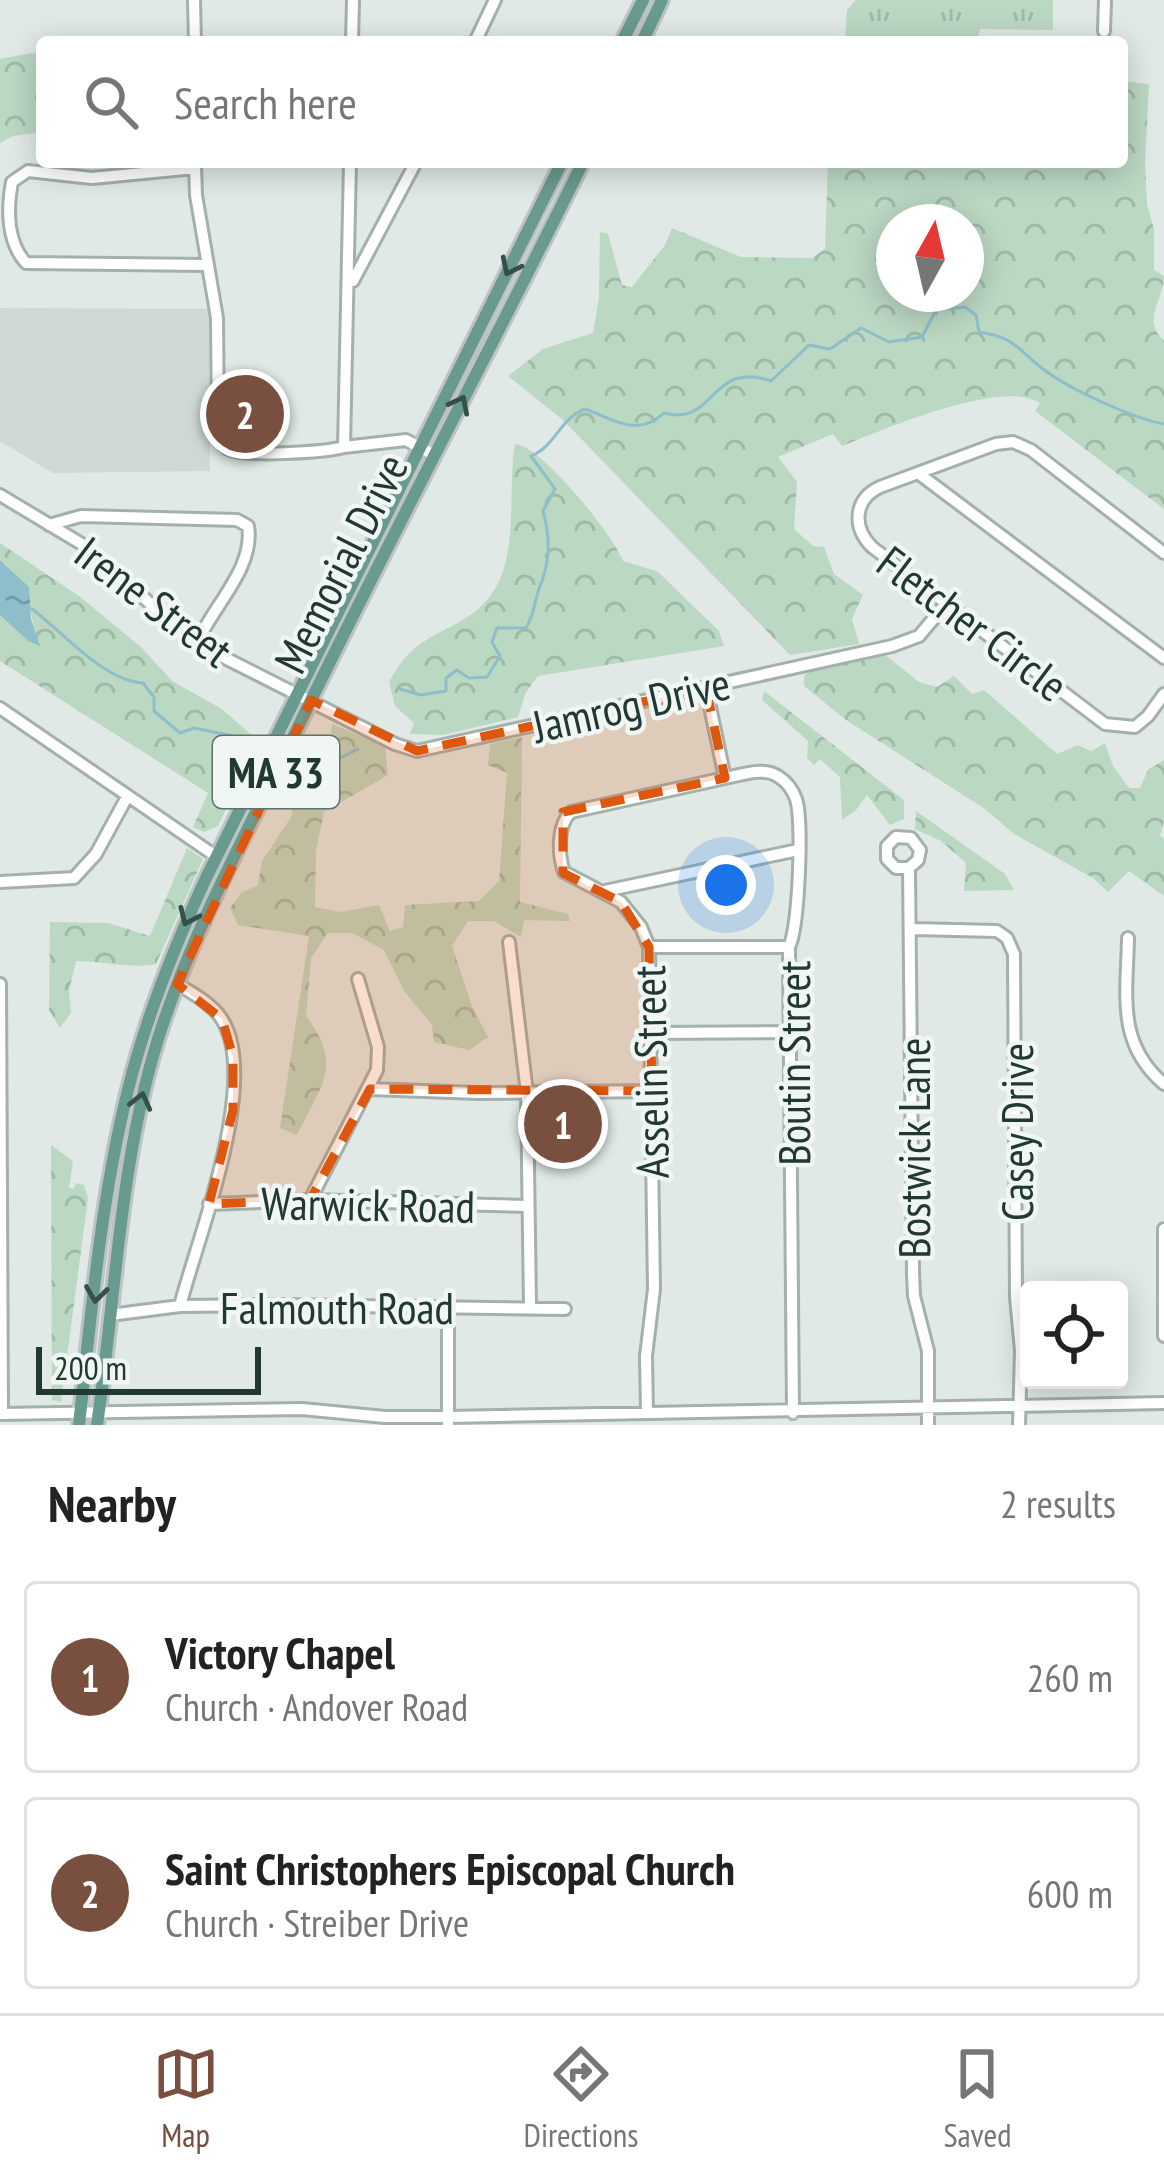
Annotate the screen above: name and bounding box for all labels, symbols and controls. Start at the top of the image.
search box [36,36,1128,168]
icon: search [78,69,144,135]
text: Search here [174,73,357,131]
north arrow [876,204,984,312]
one-way arrow [501,255,525,276]
pin: 2 [206,369,284,459]
one-way arrow [446,395,469,417]
street label: Memorial Drive [260,444,420,682]
street label: Irene Street [64,523,245,679]
street label: Fletcher Circle [866,533,1080,713]
street label: Jamrog Drive [525,653,735,755]
road number: MA 33 [213,736,339,808]
your location [696,855,756,915]
one-way arrow [179,905,203,927]
street label: Boutin Street [764,960,822,1165]
street label: Asselin Street [619,964,681,1179]
street label: Bostwick Lane [884,1038,942,1258]
street label: Casey Drive [987,1043,1045,1221]
pin: 1 [524,1079,602,1169]
one-way arrow [127,1092,152,1112]
street label: Warwick Road [260,1173,476,1235]
street label: Falmouth Road [220,1278,454,1336]
map controls [1020,1281,1128,1389]
button: locate [1020,1281,1128,1389]
one-way arrow [83,1285,109,1304]
scale bar [36,1341,261,1394]
text: 200 m [54,1346,127,1389]
text: Nearby [48,1470,176,1536]
text: 2 results [1000,1478,1116,1529]
text: Victory Chapel [165,1623,395,1681]
text: 1 [81,1652,99,1703]
text: 260 m [1027,1652,1113,1703]
text: Church · Andover Road [165,1681,468,1732]
text: Saint Christophers Episcopal Church [165,1839,735,1897]
text: 2 [81,1868,99,1919]
text: 600 m [1027,1868,1113,1919]
text: Church · Streiber Drive [165,1897,469,1948]
tab: Map [153,2041,219,2156]
tab: Directions [524,2041,638,2156]
tab: Saved [943,2041,1011,2156]

